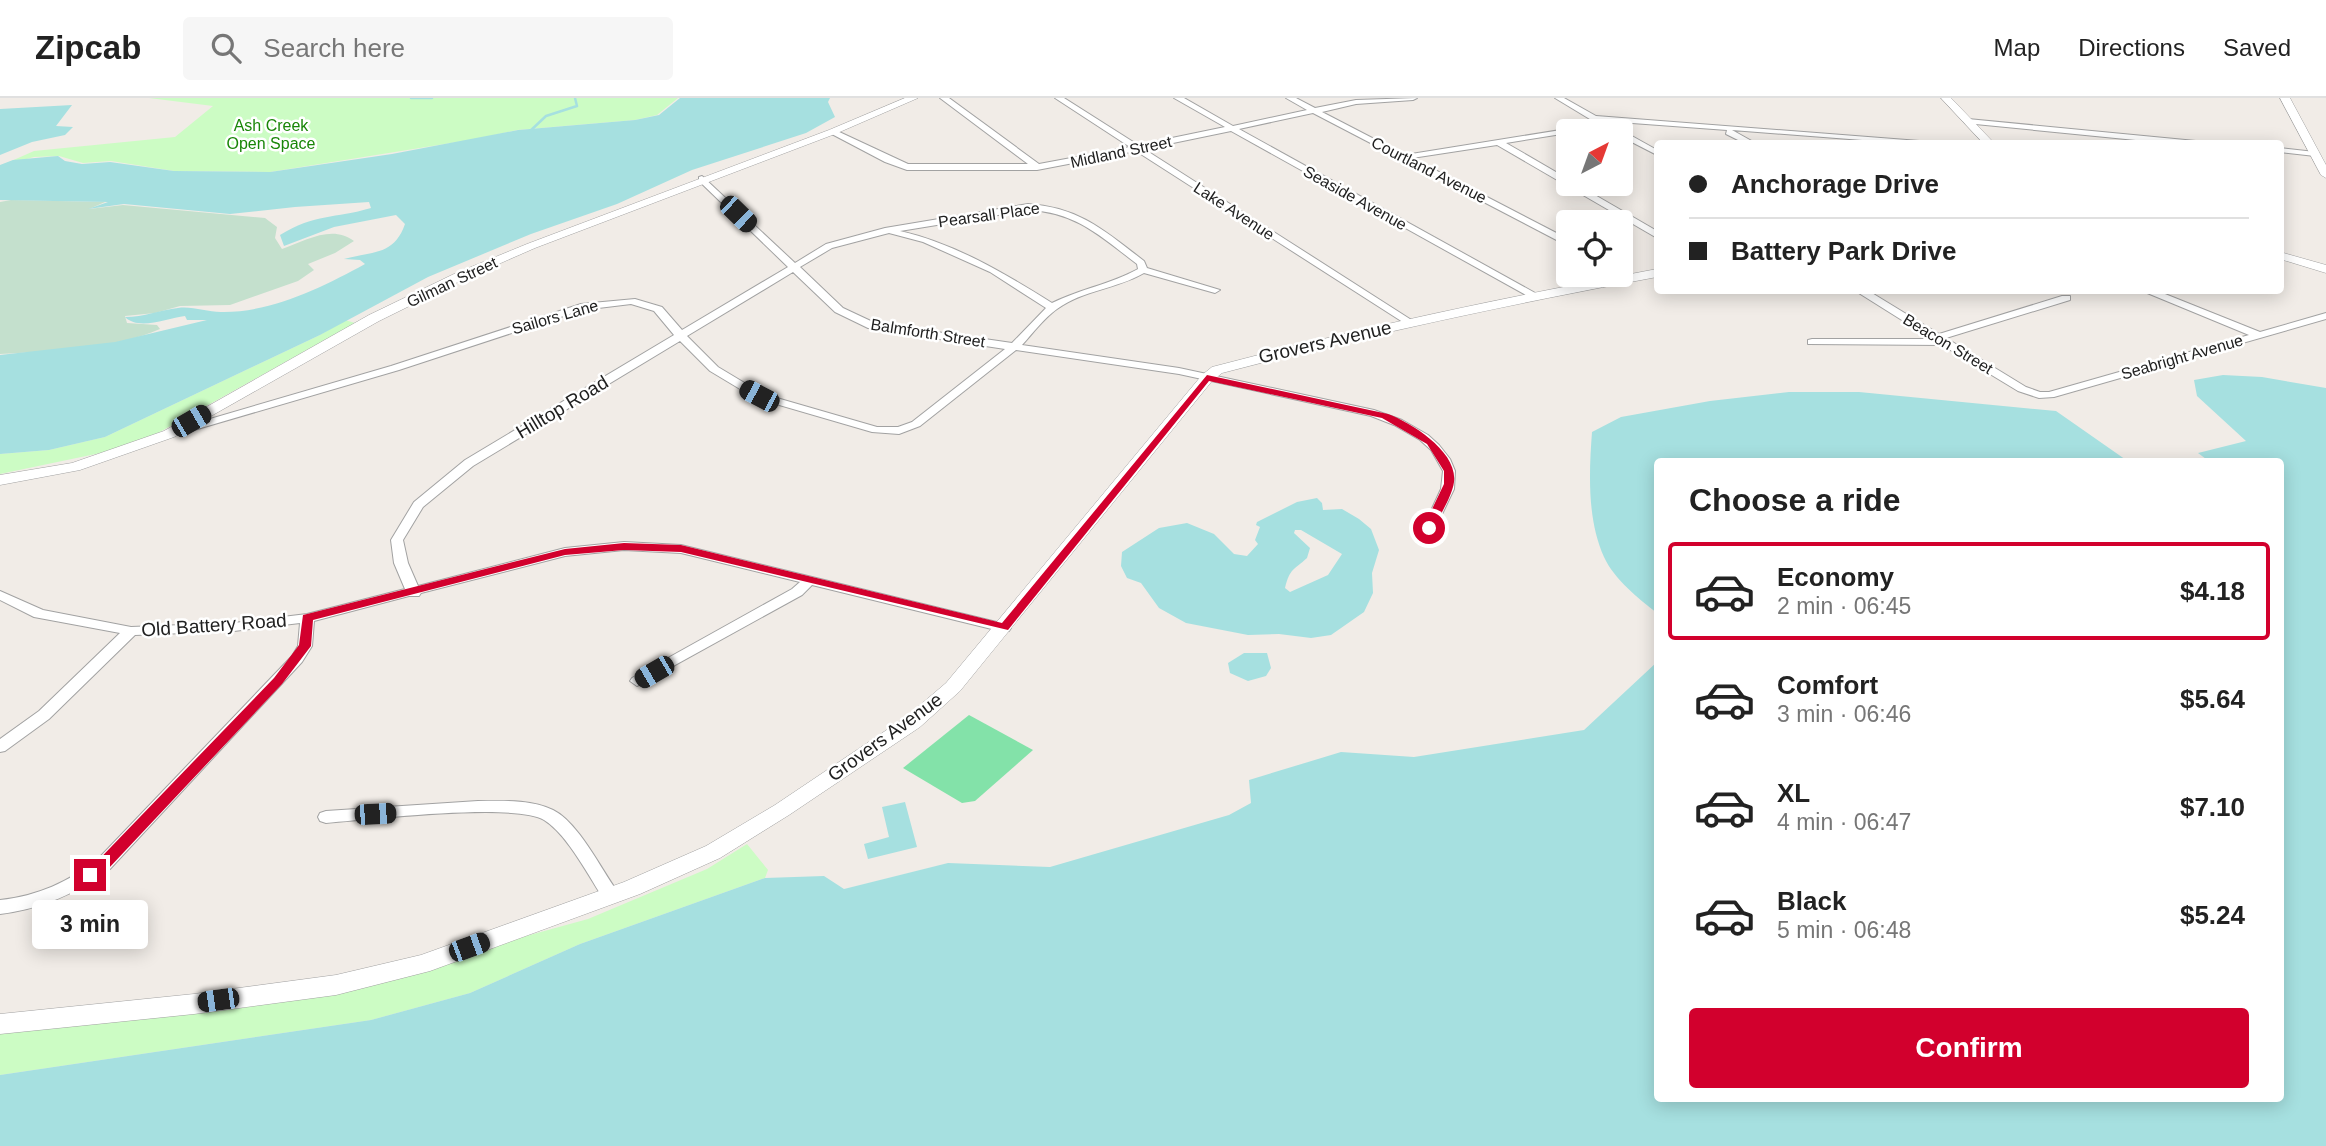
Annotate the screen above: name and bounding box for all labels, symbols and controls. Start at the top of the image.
search box [183,17,673,80]
text: Zipcab [35,29,141,66]
icon: search [207,29,245,67]
text: Search here [263,33,405,63]
text: Map [1994,34,2040,61]
text: Directions [2078,34,2185,61]
text: Saved [2223,34,2291,61]
park label: Ash Creek Open Space [227,117,316,152]
north arrow [1556,119,1633,196]
map controls [1556,119,1633,287]
street label: Midland Street [1069,133,1174,171]
street label: Courtland Avenue [1369,134,1489,206]
street label: Seaside Avenue [1300,163,1410,233]
text: Anchorage Drive [1731,169,1939,199]
street label: Lake Avenue [1191,179,1277,243]
car [716,192,761,236]
street label: Pearsall Place [937,199,1041,231]
button: locate [1556,210,1633,287]
text: Battery Park Drive [1731,236,1956,266]
street label: Gilman Street [404,253,500,310]
street label: Sailors Lane [510,297,600,337]
street label: Beacon Street [1900,311,1996,378]
street label: Balmforth Street [870,316,987,351]
street label: Grovers Avenue [1256,316,1394,368]
street label: Seabright Avenue [2119,331,2245,383]
street label: Hilltop Road [512,371,612,443]
car [736,377,783,415]
car [168,401,215,441]
text: Choose a ride [1689,482,1901,518]
route start [1413,512,1445,544]
icon: car [1693,560,1756,623]
text: Economy [1777,562,1894,592]
text: $4.18 [2180,576,2245,606]
text: 2 min · 06:45 [1777,593,1911,619]
street label: Old Battery Road [141,609,287,641]
car [631,652,678,692]
icon: car [1693,668,1756,731]
text: Comfort [1777,670,1878,700]
text: $5.64 [2180,684,2245,714]
street label: Grovers Avenue [824,689,946,785]
text: 3 min · 06:46 [1777,701,1911,727]
icon: car [1693,776,1756,839]
text: XL [1777,778,1810,808]
text: $7.10 [2180,792,2245,822]
car [354,802,397,826]
text: 4 min · 06:47 [1777,809,1911,835]
route end [74,859,106,891]
icon: car [1693,884,1756,947]
text: Black [1777,886,1846,916]
callout: 3 min [32,900,148,948]
text: $5.24 [2180,900,2245,930]
text: 3 min [60,911,120,937]
text: 5 min · 06:48 [1777,917,1911,943]
car [446,930,493,964]
car [196,987,241,1013]
button: Confirm [1689,1008,2249,1088]

